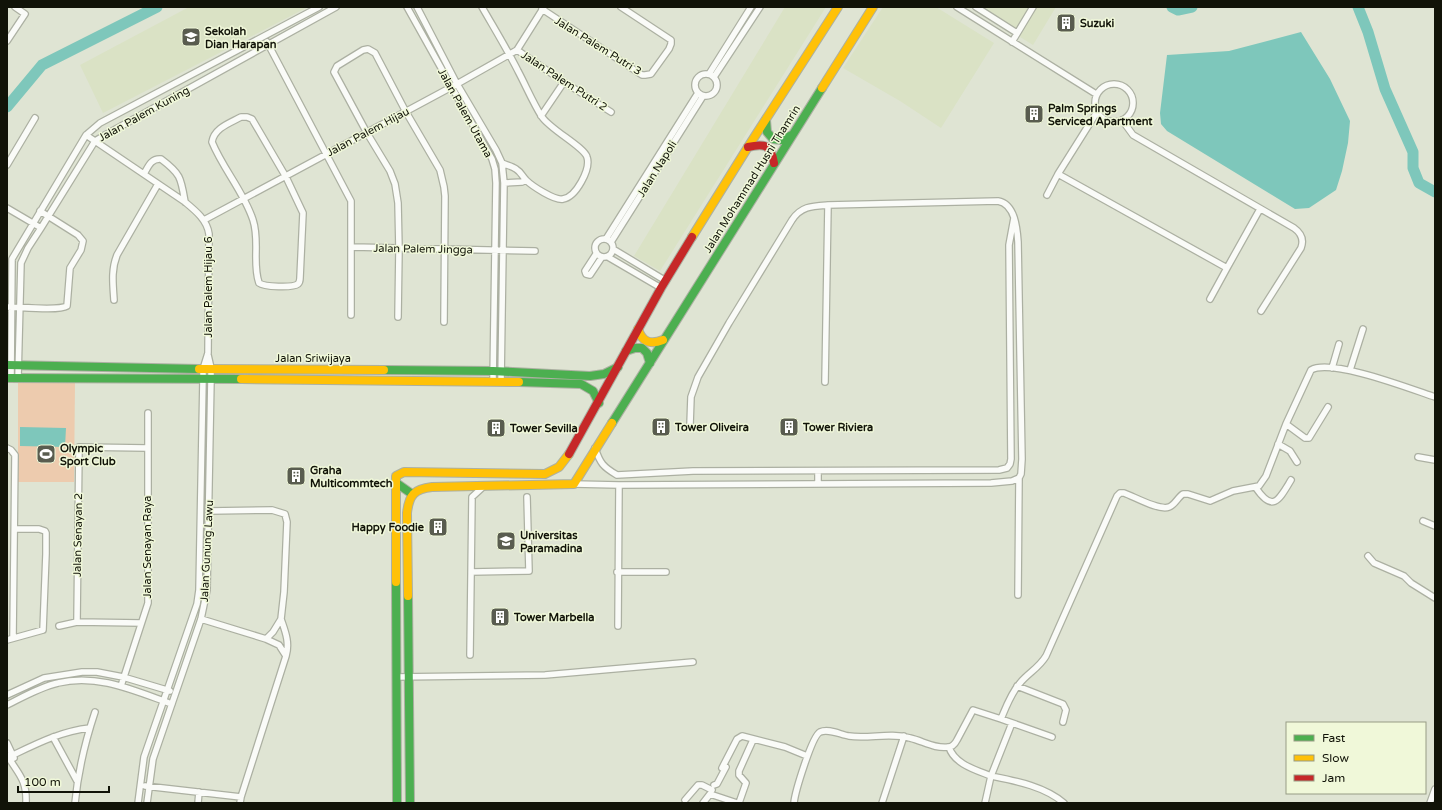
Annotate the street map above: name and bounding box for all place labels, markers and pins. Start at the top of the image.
building icon: Suzuki [1055,12,1077,34]
place label: Suzuki [1080,17,1115,30]
place label: Sekolah Dian Harapan [205,25,277,52]
school or university icon: Sekolah Dian Harapan [180,26,202,48]
place label: Palm Springs Serviced Apartment [1048,102,1153,129]
building icon: Palm Springs Serviced Apartment [1023,103,1045,125]
building icon: Tower Oliveira [650,416,672,438]
building icon: Tower Riviera [778,416,800,438]
building icon: Tower Sevilla [485,417,507,439]
place label: Tower Oliveira [674,421,749,434]
place label: Tower Riviera [802,421,873,434]
place label: Tower Sevilla [509,422,578,435]
place label: Olympic Sport Club [60,442,116,469]
sports icon: Olympic Sport Club [35,443,57,465]
place label: Graha Multicommtech [310,464,393,490]
building icon: Graha Multicommtech [285,465,307,487]
building icon: Happy Foodie [427,516,449,538]
place label: Happy Foodie [351,521,425,535]
place label: Universitas Paramadina [520,529,583,555]
school or university icon: Universitas Paramadina [495,530,517,552]
building icon: Tower Marbella [489,606,511,628]
place label: Tower Marbella [513,611,594,624]

